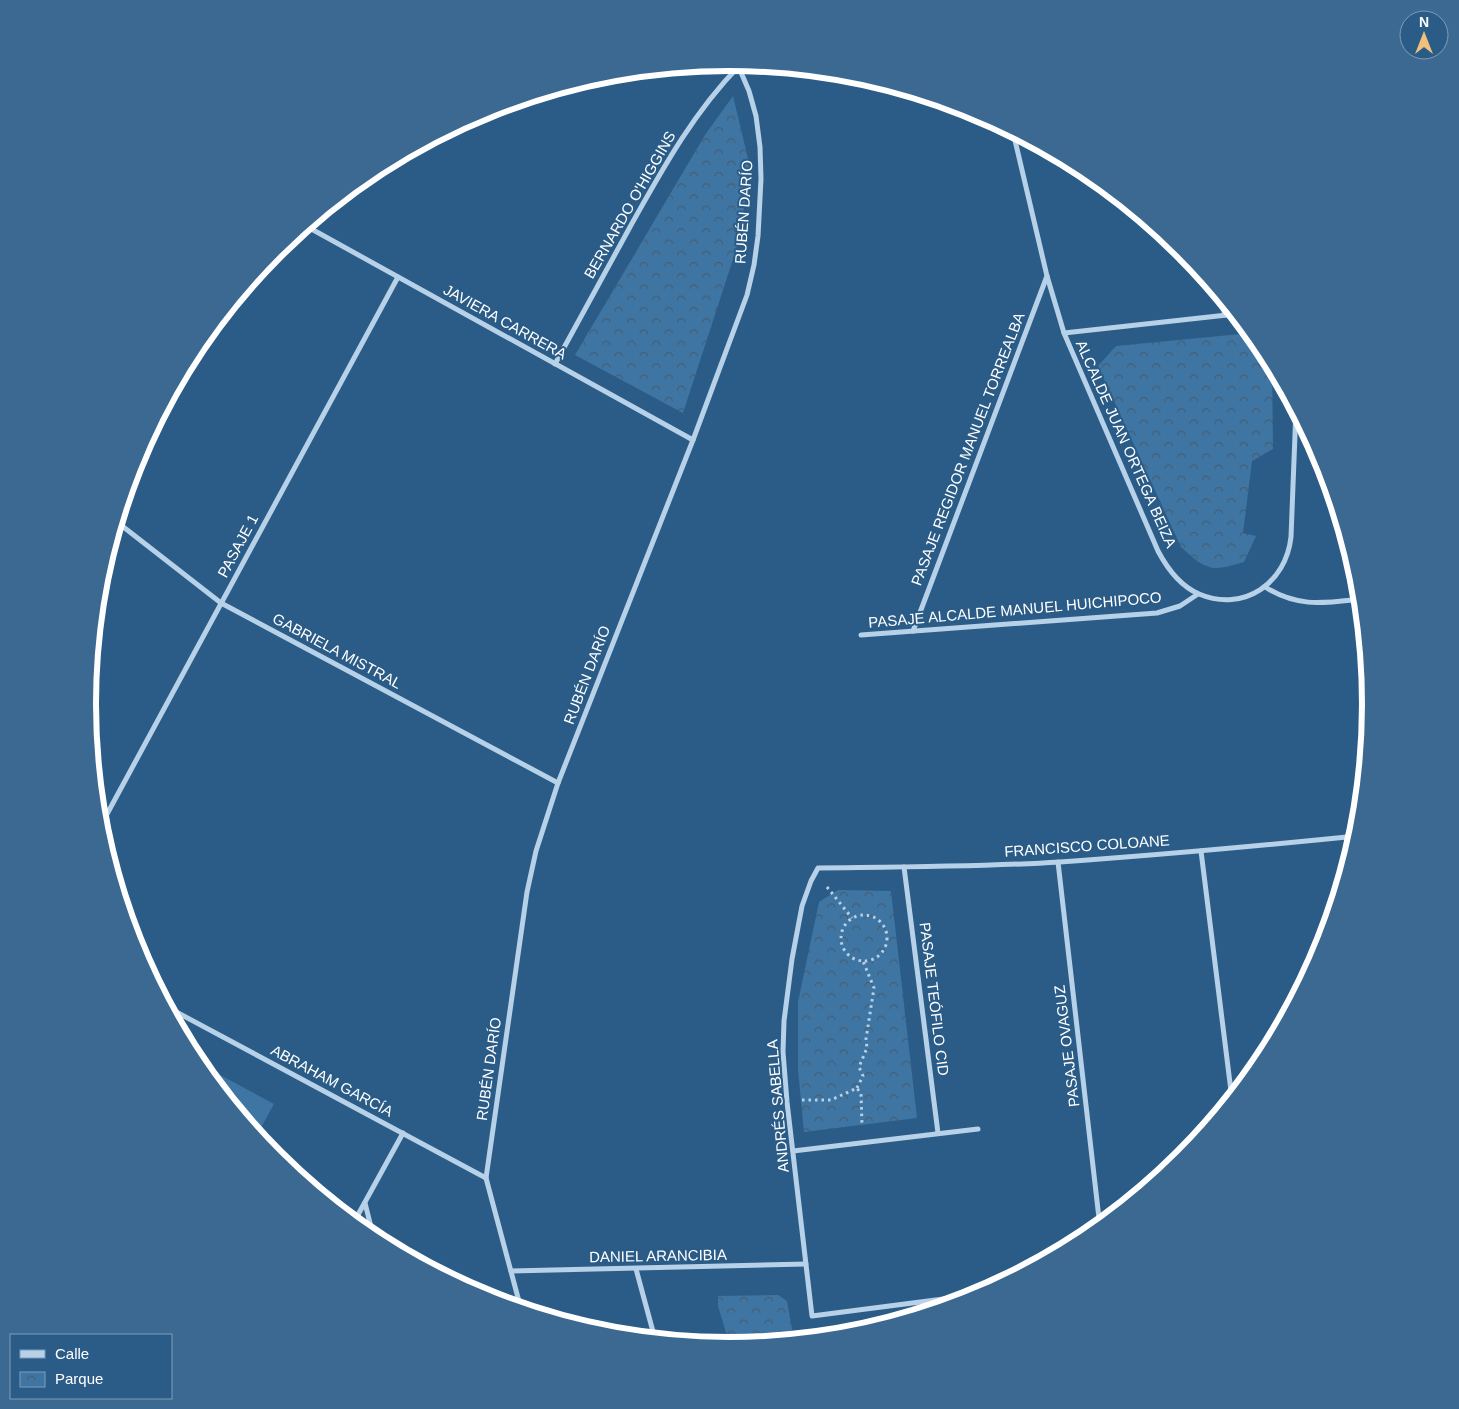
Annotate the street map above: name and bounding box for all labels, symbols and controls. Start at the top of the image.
north arrow [1399,10,1449,60]
text: N [1419,14,1429,30]
street label: BERNARDO O'HIGGINS [580,128,679,281]
street label: RUBÉN DARÍO [731,159,756,265]
street label: JAVIERA CARRERA [441,281,570,362]
street label: PASAJE REGIDOR MANUEL TORREALBA [907,310,1028,588]
street label: ALCALDE JUAN ORTEGA BEIZA [1073,337,1180,550]
street label: PASAJE 1 [214,511,261,580]
street label: PASAJE ALCALDE MANUEL HUICHIPOCO [868,588,1162,631]
street label: GABRIELA MISTRAL [270,609,405,692]
street label: RUBÉN DARÍO [560,623,613,727]
street label: FRANCISCO COLOANE [1004,831,1170,860]
street label: PASAJE TEÓFILO CID [917,921,952,1077]
street label: PASAJE OVAGUZ [1051,984,1082,1108]
street label: RUBÉN DARÍO [473,1016,504,1122]
street label: ANDRÉS SABELLA [763,1039,792,1173]
street label: ABRAHAM GARCÍA [268,1041,396,1120]
street label: DANIEL ARANCIBIA [589,1246,727,1265]
legend [10,1334,172,1399]
text: Calle [55,1345,89,1362]
text: Parque [55,1370,103,1387]

